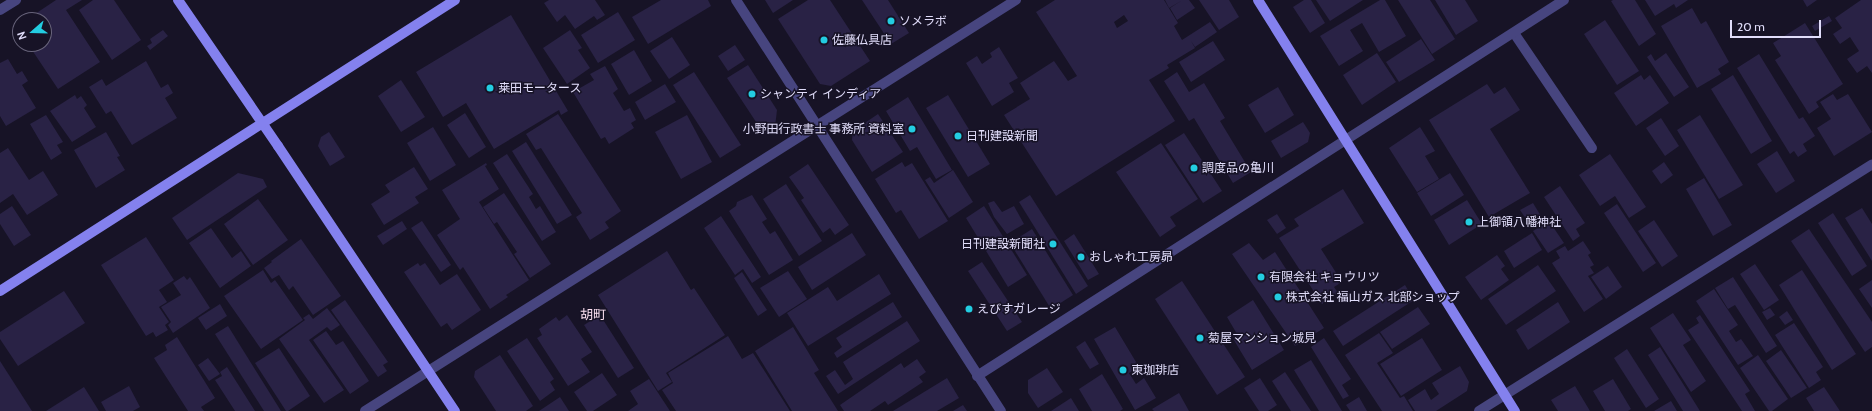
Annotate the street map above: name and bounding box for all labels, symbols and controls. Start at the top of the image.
north arrow [12,12,52,52]
scale bar [1732,12,1823,38]
place label: ソメラボ [899,14,947,28]
marker: ソメラボ [886,16,896,26]
text: 20 m [1737,19,1765,34]
text: N [14,30,30,42]
place label: 佐藤仏具店 [832,33,892,47]
marker: 佐藤仏具店 [819,35,829,45]
place label: 桒田モータース [498,81,582,95]
marker: 桒田モータース [485,83,495,93]
place label: シャンティ インディア [760,87,883,101]
marker: シャンティ インディア [747,89,757,99]
place label: 小野田行政書士 事務所 資料室 [743,122,904,136]
marker: 小野田行政書士 事務所 資料室 [907,124,917,134]
place label: 日刊建設新聞 [966,129,1038,143]
marker: 日刊建設新聞 [953,131,963,141]
place label: 調度品の亀川 [1202,161,1274,175]
marker: 調度品の亀川 [1189,163,1199,173]
place label: 上御領八幡神社 [1477,215,1561,229]
marker: 上御領八幡神社 [1464,217,1474,227]
place label: 日刊建設新聞社 [961,237,1045,251]
marker: 日刊建設新聞社 [1048,239,1058,249]
place label: おしゃれ工房昴 [1089,250,1173,264]
marker: おしゃれ工房昴 [1076,252,1086,262]
place label: 有限会社 キョウリツ [1269,270,1380,284]
marker: 有限会社 キョウリツ [1256,272,1266,282]
place label: 株式会社 福山ガス 北部ショップ [1286,290,1459,304]
marker: 株式会社 福山ガス 北部ショップ [1273,292,1283,302]
place label: えびすガレージ [977,302,1061,316]
marker: えびすガレージ [964,304,974,314]
district label: 胡町 [580,306,606,322]
place label: 菊屋マンション城見 [1208,331,1316,345]
marker: 菊屋マンション城見 [1195,333,1205,343]
place label: 東珈琲店 [1131,363,1179,377]
marker: 東珈琲店 [1118,365,1128,375]

